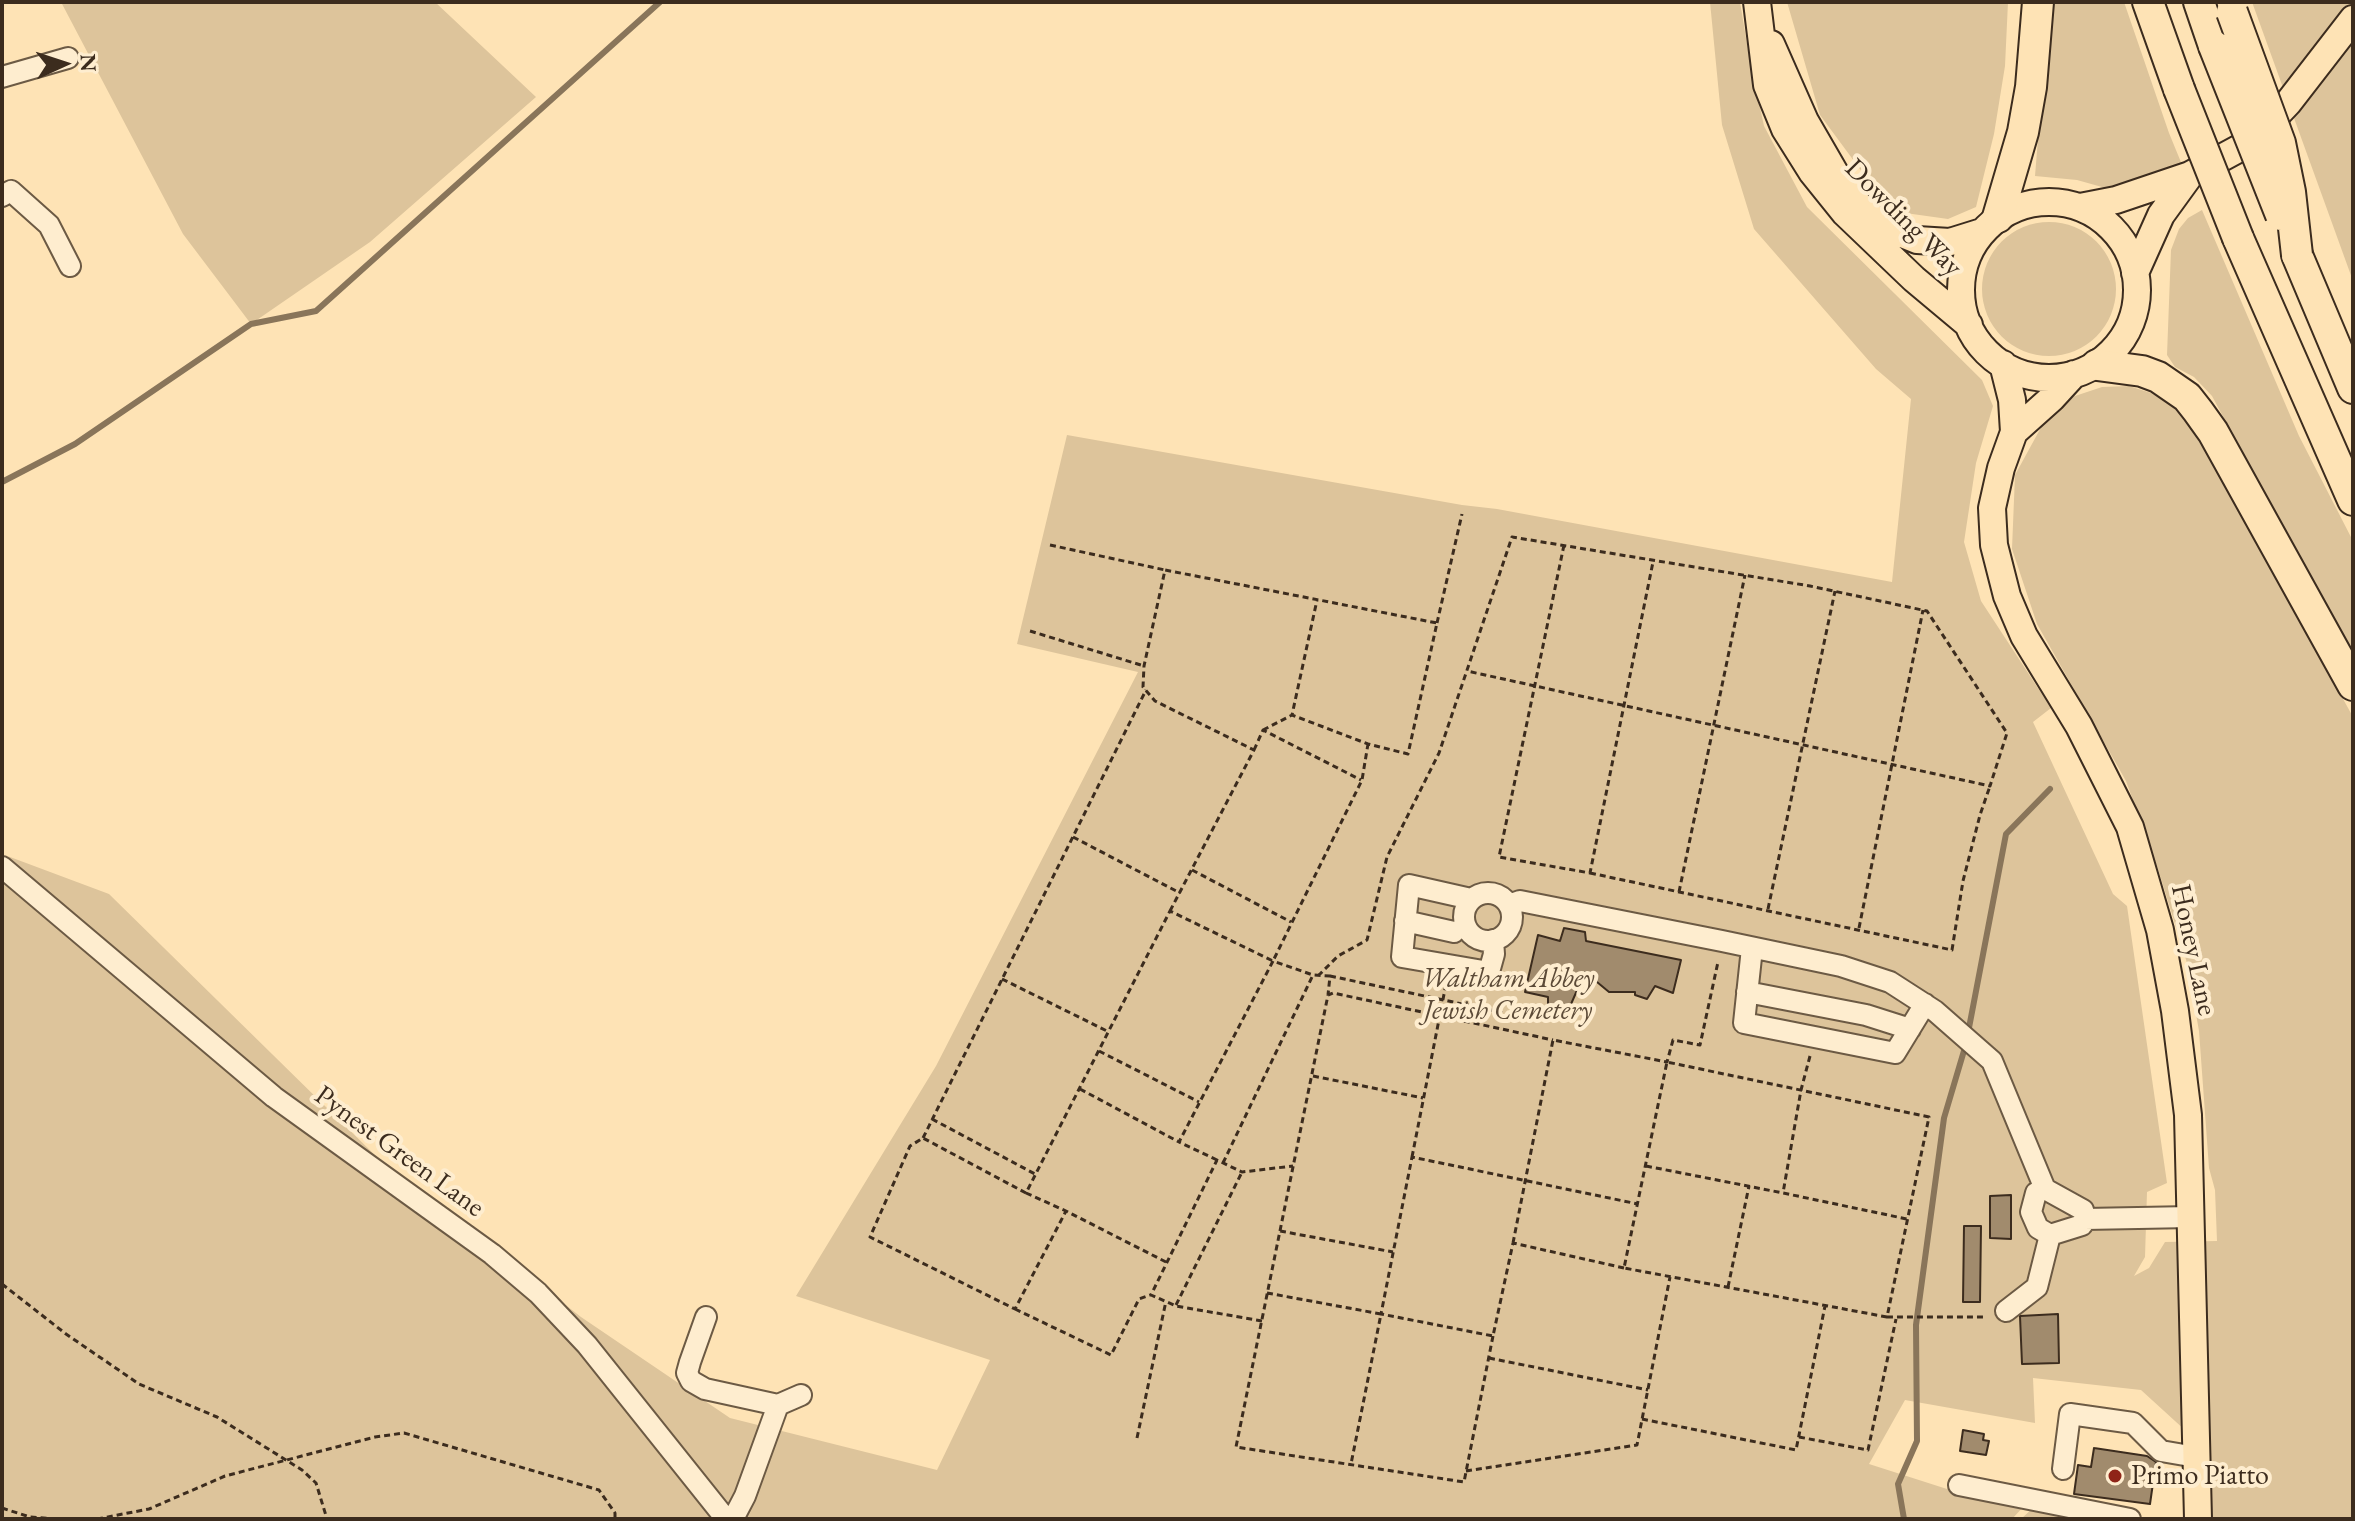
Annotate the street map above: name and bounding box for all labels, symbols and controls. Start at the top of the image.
north arrow [24,24,104,104]
text: N [74,53,103,72]
street label: Dowding Way [1837,152,1969,284]
street label: Honey Lane [2163,881,2223,1019]
park label: Waltham Abbey Jewish Cemetery [1421,962,1595,1028]
street label: Pynest Green Lane [307,1079,491,1225]
place label: Primo Piatto [2131,1459,2269,1493]
marker: Primo Piatto [2106,1467,2124,1485]

